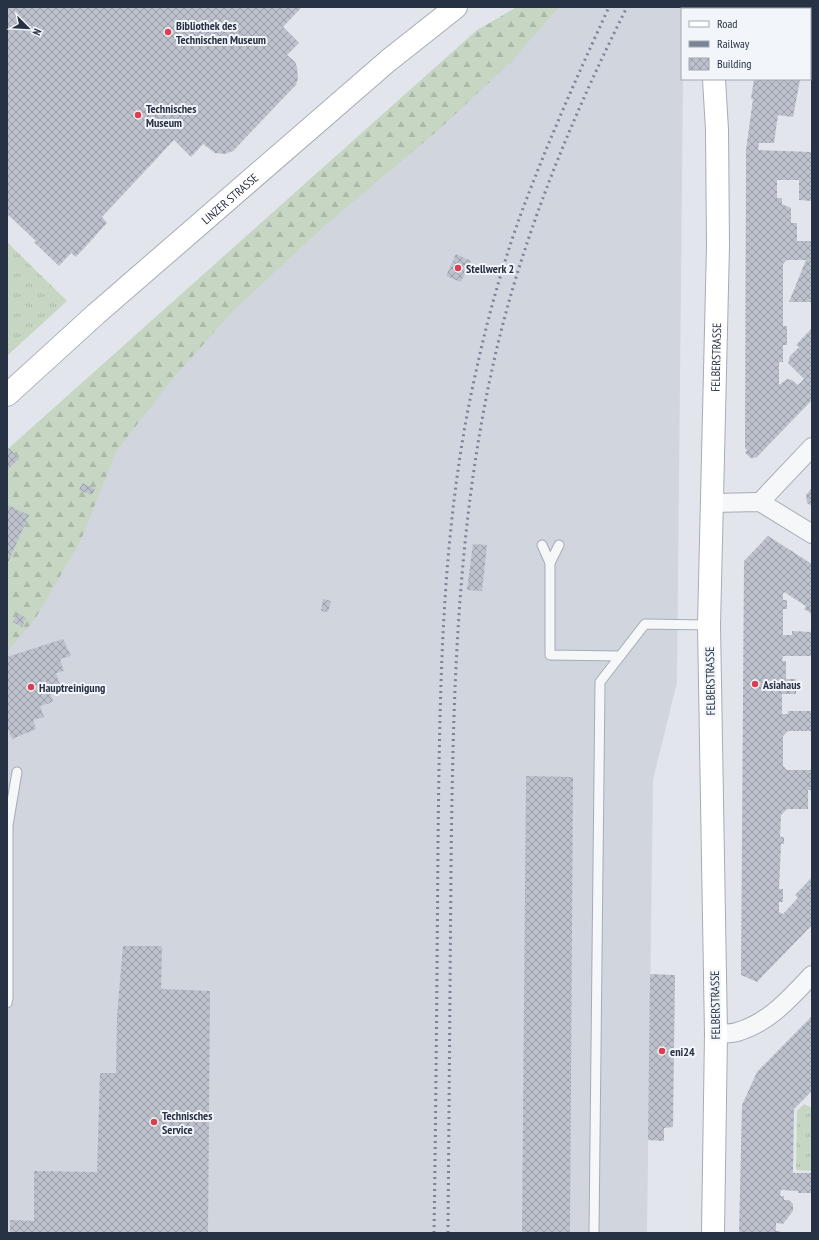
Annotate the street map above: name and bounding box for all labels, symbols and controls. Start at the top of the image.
north arrow [8,8,48,48]
legend [681,8,811,80]
text: Road [717,16,737,31]
place label: Bibliothek des Technischen Museum [176,18,266,47]
text: N [30,27,45,38]
marker: Bibliothek des Technischen Museum [163,27,173,37]
text: Railway [717,36,750,51]
text: Building [717,56,752,71]
place label: Technisches Museum [146,101,196,130]
marker: Technisches Museum [133,110,143,120]
street label: LINZER STRASSE [198,170,261,227]
place label: Stellwerk 2 [466,261,514,276]
marker: Stellwerk 2 [453,263,463,273]
street label: FELBERSTRASSE [707,323,724,392]
street label: FELBERSTRASSE [702,647,718,715]
place label: Asiahaus [762,677,801,692]
marker: Asiahaus [750,679,760,689]
place label: Hauptreinigung [39,680,105,695]
marker: Hauptreinigung [26,682,36,692]
street label: FELBERSTRASSE [707,971,723,1039]
place label: eni24 [670,1044,695,1059]
marker: eni24 [657,1046,667,1056]
place label: Technisches Service [162,1108,212,1137]
marker: Technisches Service [149,1117,159,1127]

